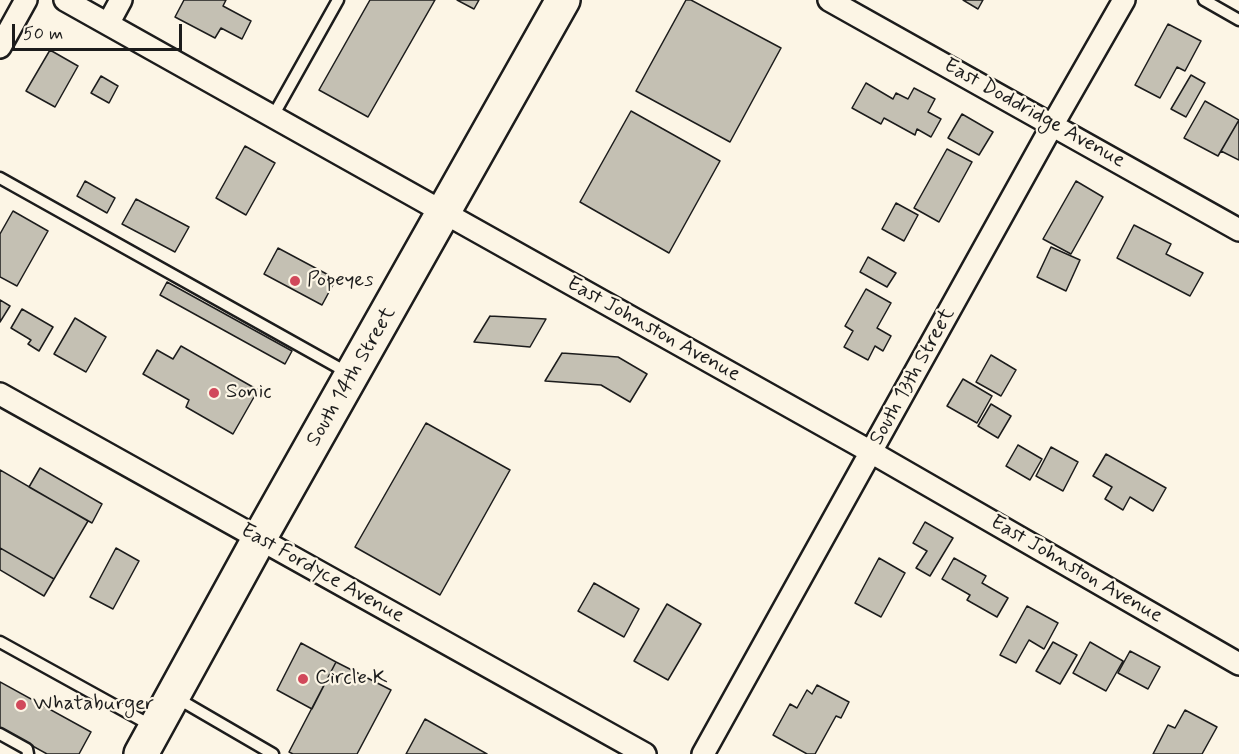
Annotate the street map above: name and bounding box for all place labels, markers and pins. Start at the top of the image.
place label: Popeyes [307,268,373,294]
marker: Popeyes [288,274,302,288]
place label: Sonic [226,380,272,406]
marker: Sonic [207,386,221,400]
place label: Circle K [315,666,387,692]
marker: Circle K [296,672,310,686]
place label: Whataburger [33,692,154,718]
marker: Whataburger [14,698,28,712]

